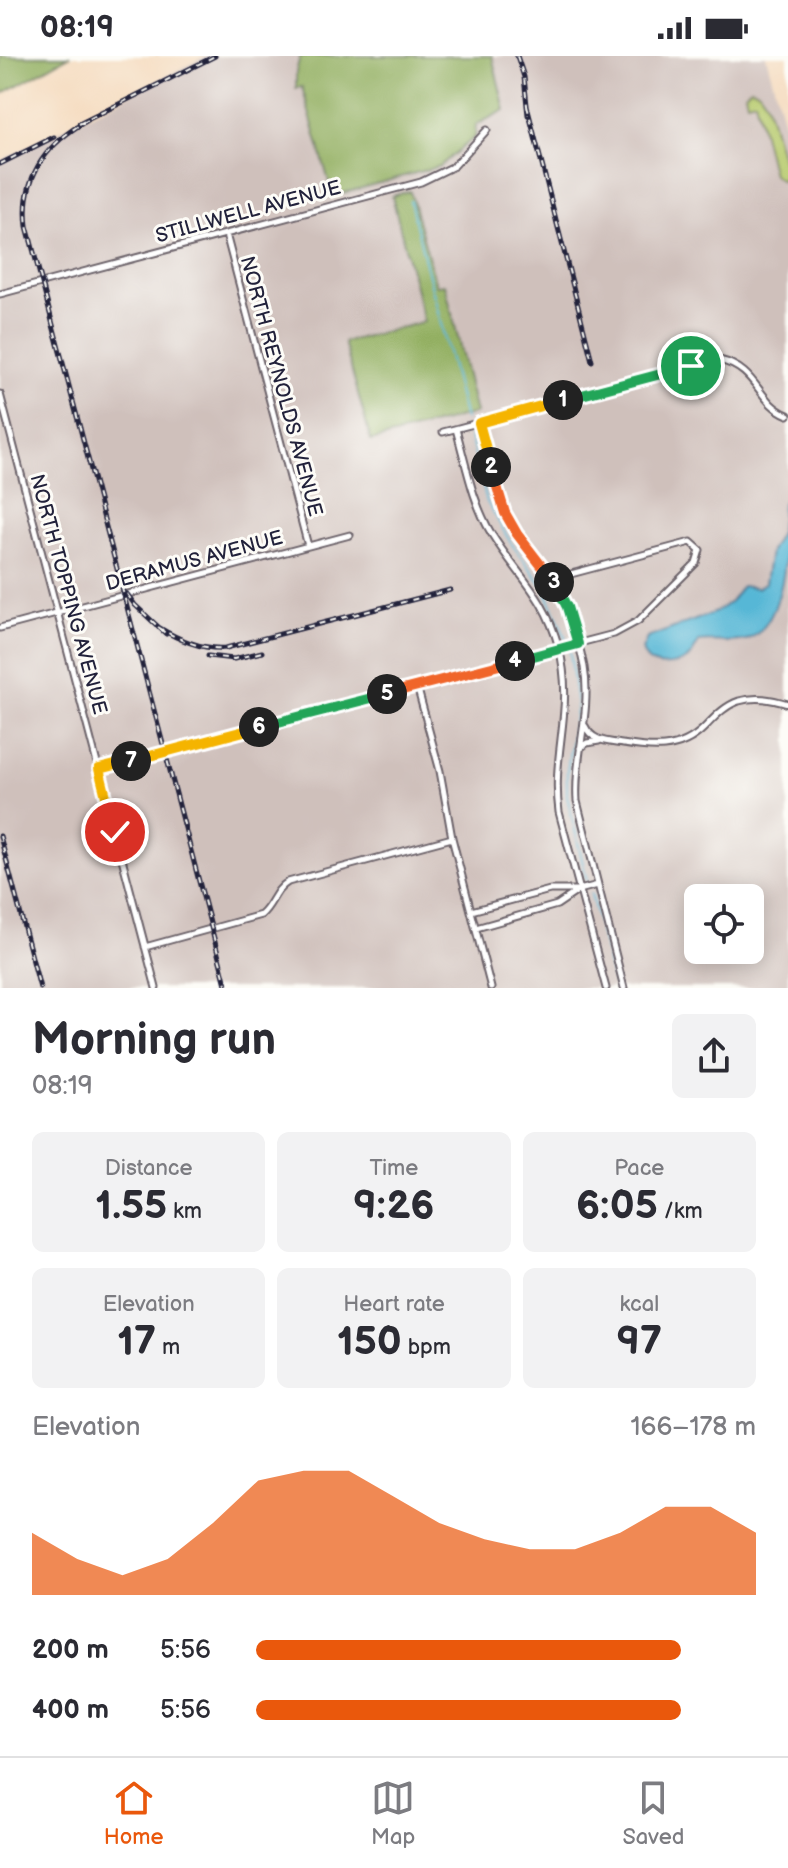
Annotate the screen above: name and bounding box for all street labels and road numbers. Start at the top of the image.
street label: STILLWELL AVENUE [153,176,344,248]
street label: NORTH REYNOLDS AVENUE [235,254,327,519]
street label: NORTH TOPPING AVENUE [24,472,112,717]
street label: DERAMUS AVENUE [103,526,286,596]

